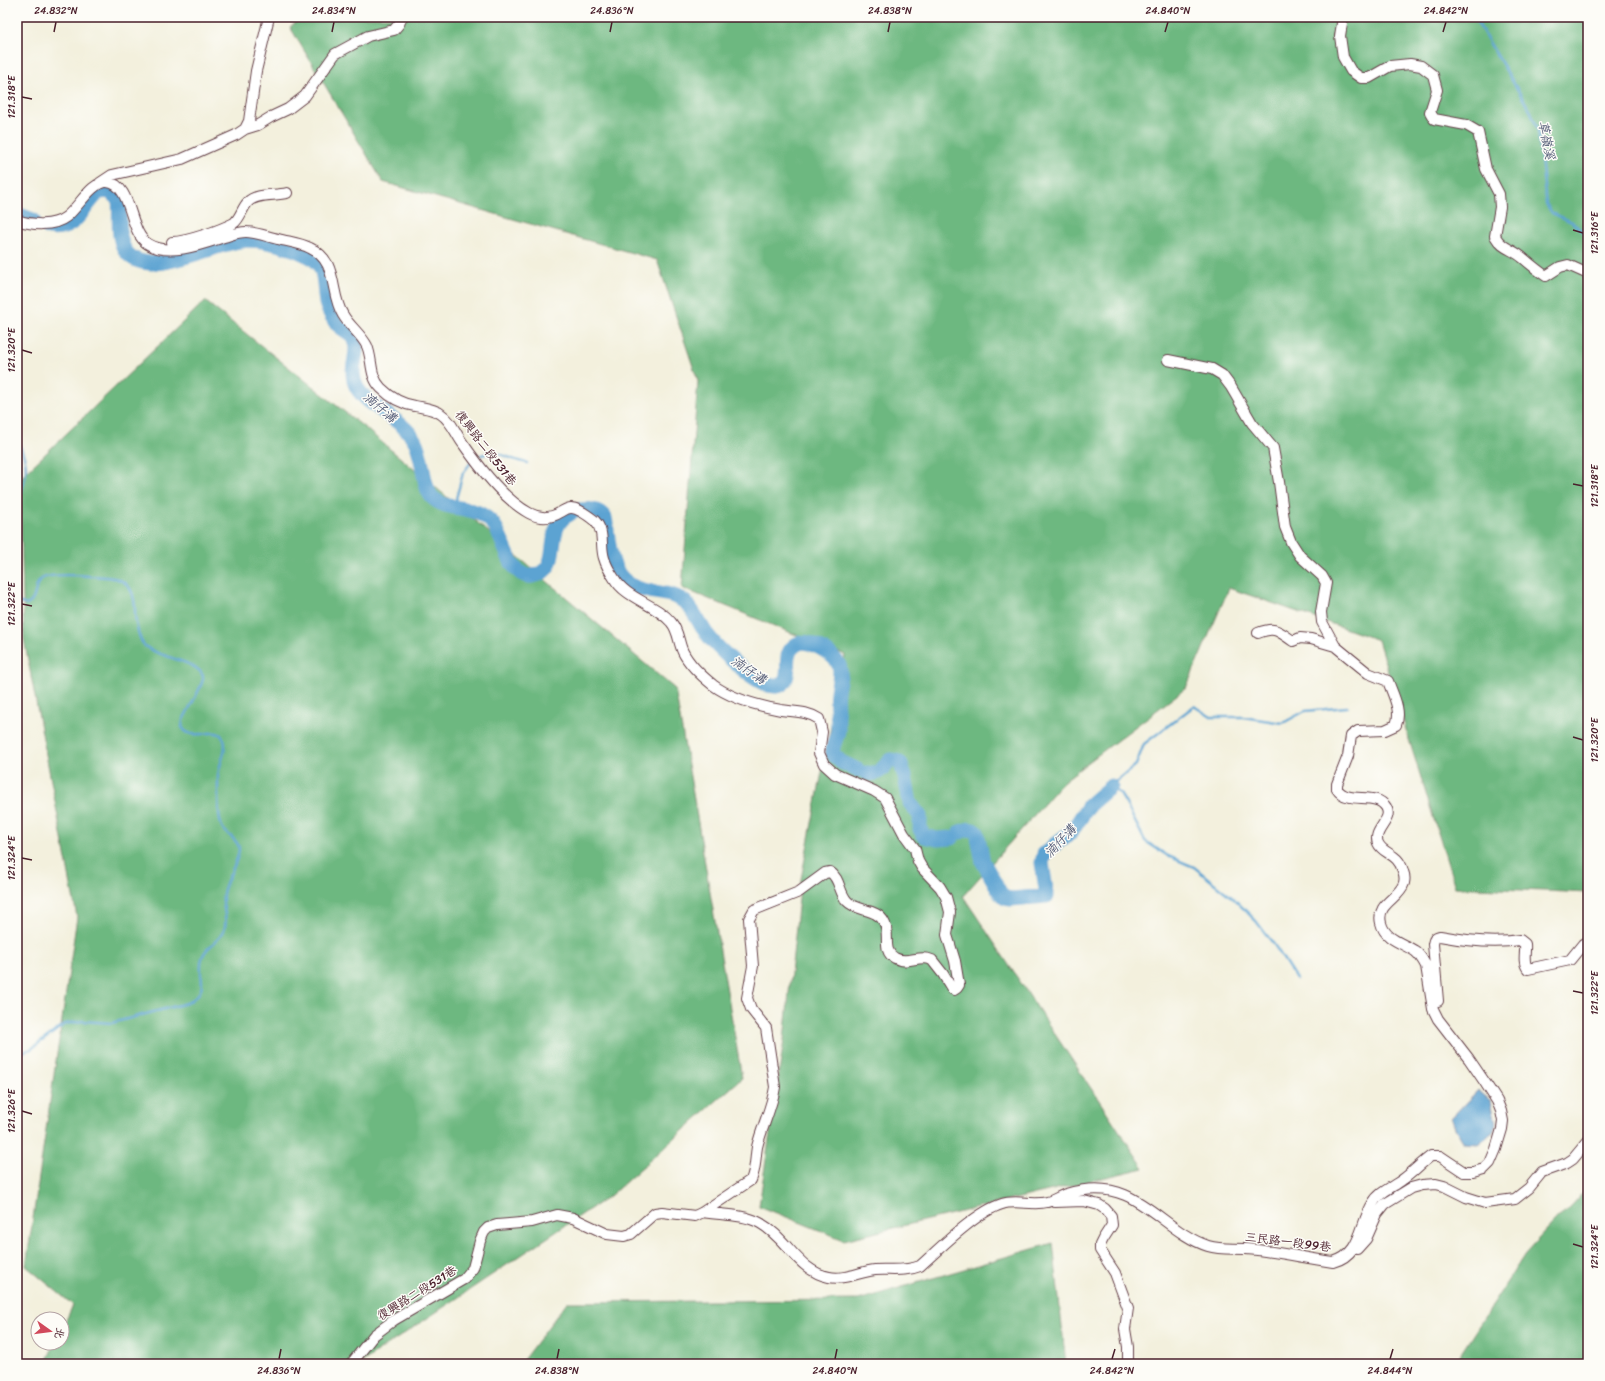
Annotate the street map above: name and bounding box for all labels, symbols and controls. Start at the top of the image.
text: 24.832°N [34,2,78,20]
text: 24.834°N [312,2,356,20]
text: 24.836°N [590,2,634,20]
text: 24.838°N [868,2,912,20]
text: 24.840°N [1146,2,1190,20]
text: 24.842°N [1424,2,1468,20]
text: 121.318°E [3,74,21,119]
water label: 草嶺溪 [1532,119,1562,162]
text: 121.316°E [1586,210,1604,254]
text: 121.320°E [3,326,21,372]
water label: 湳仔溝 [358,386,403,429]
street label: 復興路二段531巷 [449,405,523,491]
text: 121.318°E [1586,463,1604,508]
text: 121.322°E [3,580,21,626]
water label: 湳仔溝 [726,650,772,691]
text: 121.320°E [1586,716,1604,762]
water label: 湳仔溝 [1038,818,1082,863]
text: 121.324°E [3,834,21,880]
text: 121.322°E [1586,969,1604,1015]
text: 121.326°E [3,1087,21,1133]
text: 121.324°E [1586,1223,1604,1269]
street label: 三民路一段99巷 [1244,1226,1332,1258]
street label: 復興路二段531巷 [373,1260,461,1326]
north arrow [30,1311,70,1351]
text: 北 [49,1326,70,1341]
text: 24.836°N [257,1362,301,1380]
text: 24.838°N [535,1362,579,1380]
text: 24.840°N [813,1362,857,1380]
text: 24.842°N [1090,1362,1134,1380]
text: 24.844°N [1368,1362,1412,1380]

